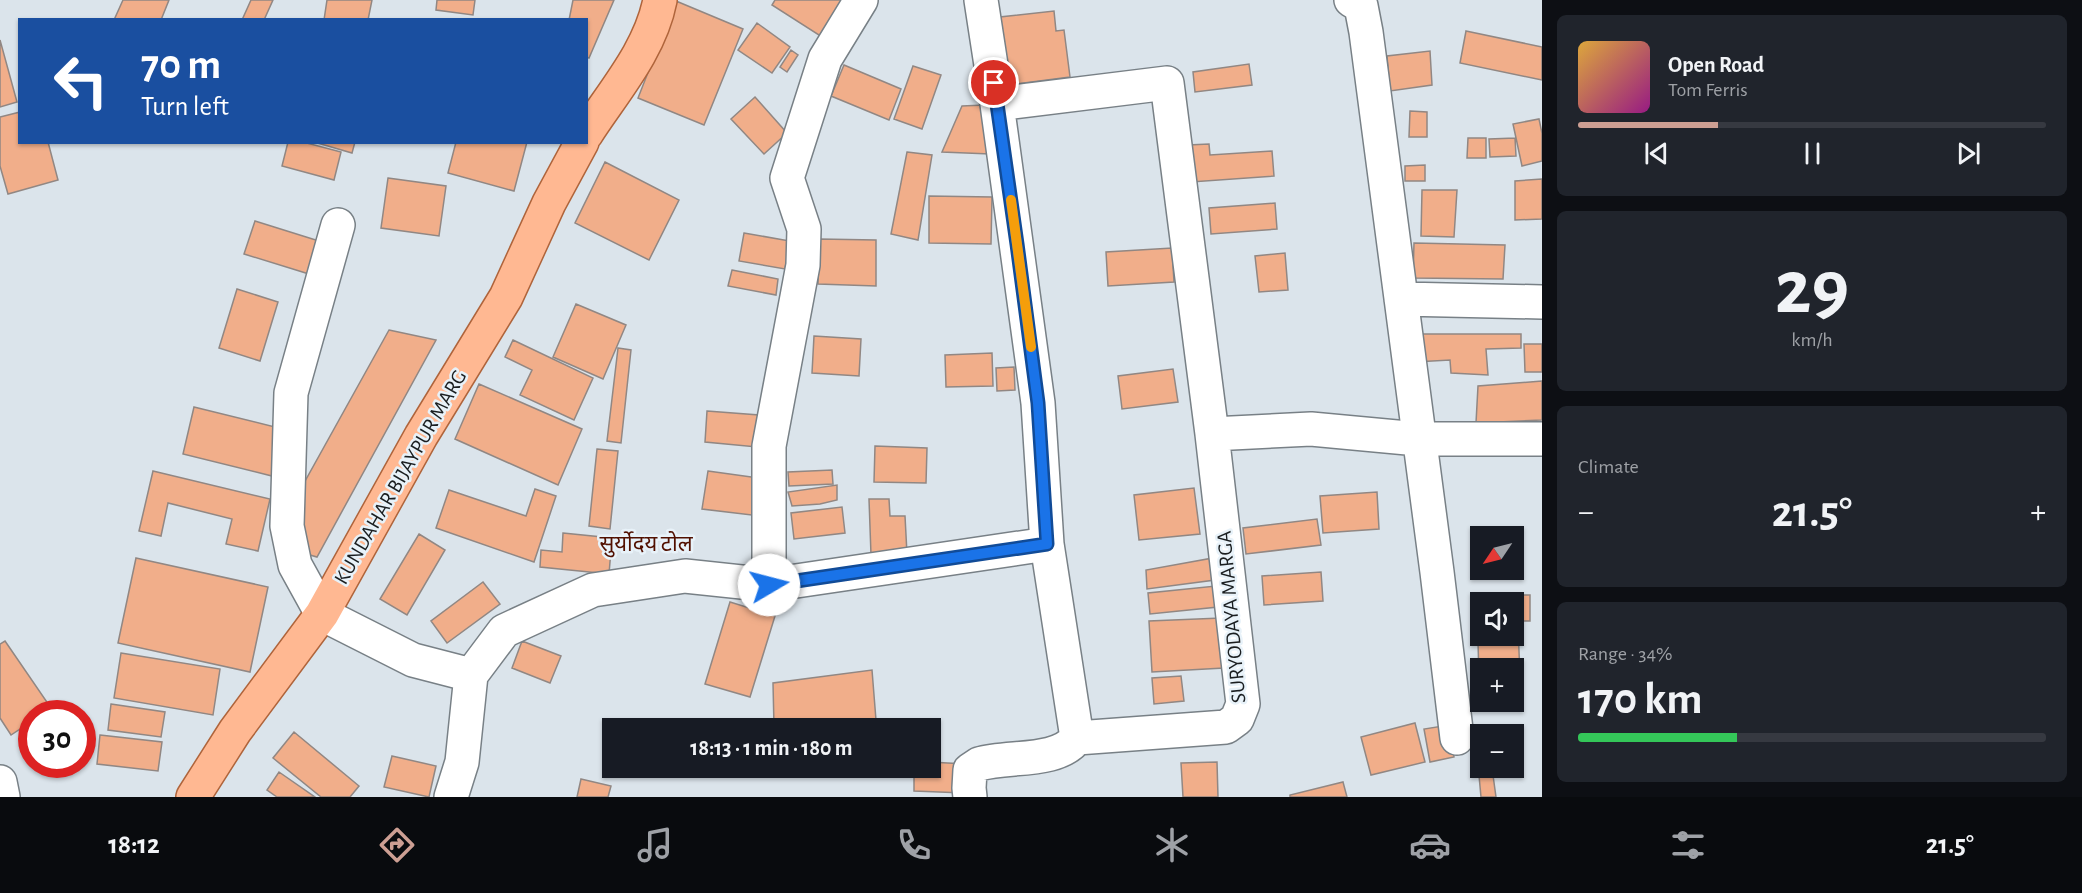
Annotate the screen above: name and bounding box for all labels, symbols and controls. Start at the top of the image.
icon: left [42,42,120,120]
text: 70 m [141,44,221,86]
text: Open Road [1668,54,1764,76]
pin [968,57,1019,108]
icon: arrive [977,66,1010,99]
text: Tom Ferris [1668,80,1748,100]
text: Turn left [141,93,229,120]
icon: previous [1640,137,1673,170]
icon: pause [1796,137,1829,170]
icon: next [1952,137,1985,170]
text: 29 [1775,250,1849,328]
text: km/h [1791,330,1833,350]
street label: KUNDAHAR BIJAYPUR MARG [330,367,470,588]
text: Climate [1578,457,1639,477]
text: 21.5° [1772,490,1852,535]
text: − [1578,496,1594,529]
text: + [2030,496,2046,529]
north arrow [1470,526,1524,580]
map controls [1470,526,1524,778]
street label: SURYODAYA MARGA [1214,530,1249,704]
district label: सुर्योदय टोल [599,531,694,558]
position arrow [737,553,801,617]
button: sound [1470,592,1524,646]
text: Range · 34% [1578,644,1673,664]
button: + [1470,658,1524,712]
text: 170 km [1578,677,1702,722]
speed limit sign: 30 [18,700,96,778]
button: − [1470,724,1524,778]
text: 18:13 · 1 min · 180 m [690,737,853,759]
icon: directions [376,824,418,866]
icon: music [634,824,676,866]
icon: phone [893,824,935,866]
icon: climate [1151,824,1193,866]
icon: car [1409,824,1451,866]
icon: filters [1667,824,1709,866]
text: 18:12 [108,831,160,858]
text: 21.5° [1926,831,1974,858]

